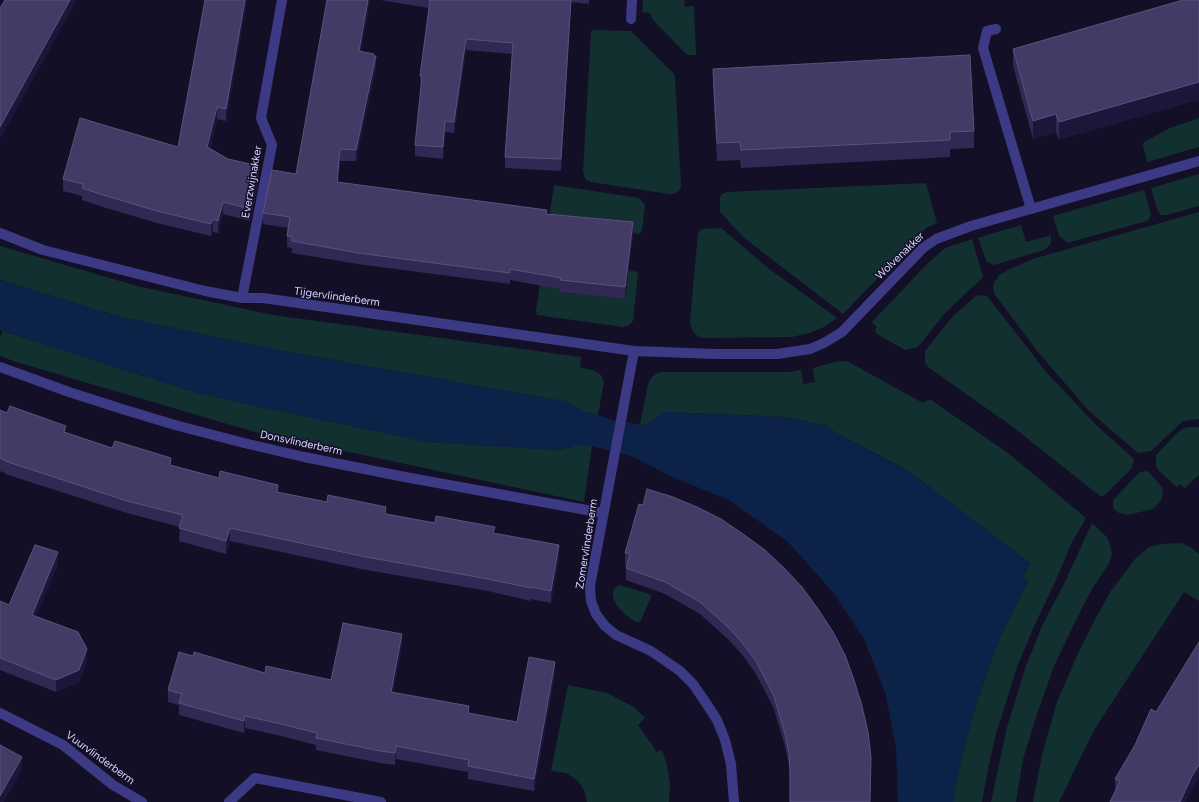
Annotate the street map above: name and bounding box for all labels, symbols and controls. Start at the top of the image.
street label: Everzwijnakker [239,145,265,219]
street label: Wolvenakker [873,230,927,282]
street label: Tijgervlinderberm [293,284,381,310]
street label: Donsvlinderberm [259,428,343,458]
street label: Zomervlinderberm [573,498,601,590]
street label: Vuurvlinderberm [63,729,137,787]

